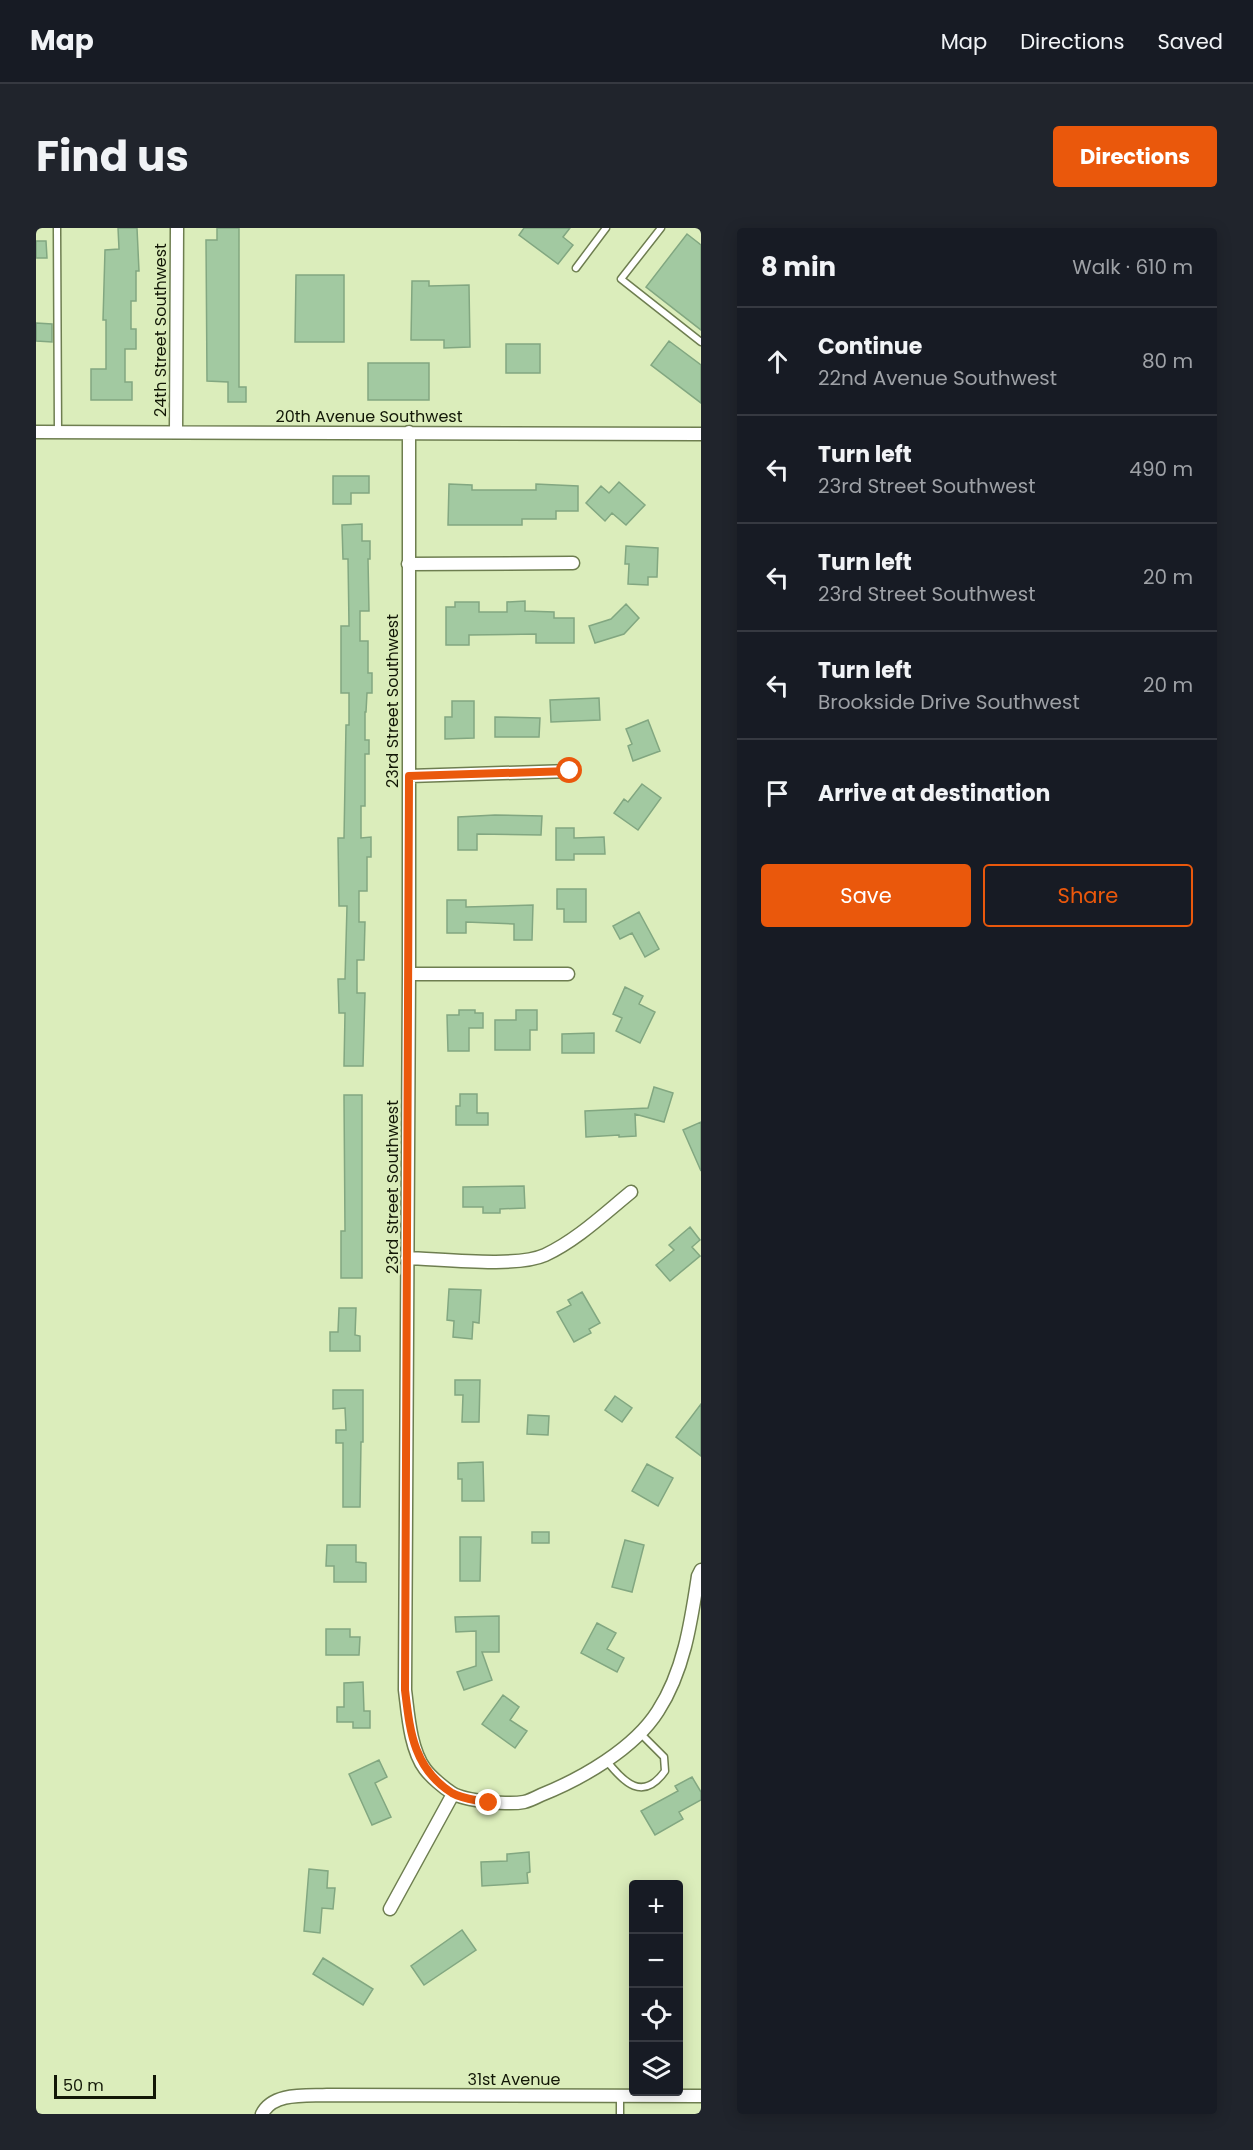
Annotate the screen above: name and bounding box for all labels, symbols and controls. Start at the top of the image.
text: Map [30,21,94,60]
text: Map [941,27,987,56]
text: Directions [1020,27,1124,56]
text: Saved [1157,27,1223,56]
button: Directions [1053,126,1217,187]
text: Find us [36,127,189,186]
street label: 24th Street Southwest [149,243,172,417]
text: 8 min [761,249,836,285]
text: Walk · 610 m [1072,253,1193,281]
text: Continue [818,331,922,362]
icon: ahead [761,345,794,378]
text: 80 m [1142,347,1193,375]
text: 22nd Avenue Southwest [818,364,1057,392]
street label: 20th Avenue Southwest [275,405,463,428]
text: Turn left [818,439,912,470]
icon: left [761,453,794,486]
text: 490 m [1129,455,1193,483]
text: 23rd Street Southwest [818,472,1035,500]
text: Turn left [818,547,912,578]
icon: left [761,561,794,594]
text: 20 m [1143,563,1193,591]
text: 23rd Street Southwest [818,580,1035,608]
street label: 23rd Street Southwest [381,614,404,788]
text: Turn left [818,655,912,686]
icon: left [761,669,794,702]
text: 20 m [1143,671,1193,699]
text: Brookside Drive Southwest [818,688,1080,716]
route start [556,757,582,783]
icon: arrive [761,777,794,810]
text: Arrive at destination [818,778,1050,809]
button: Save [761,864,971,927]
button: Share [983,864,1193,927]
street label: 23rd Street Southwest [381,1100,404,1274]
route end [475,1789,501,1815]
map controls [629,1880,683,2096]
button: + [629,1880,683,1934]
button: − [629,1934,683,1988]
button: locate [629,1988,683,2042]
button: layers [629,2042,683,2096]
street label: 31st Avenue [467,2068,561,2091]
scale bar [54,2072,156,2100]
text: 50 m [63,2074,104,2097]

